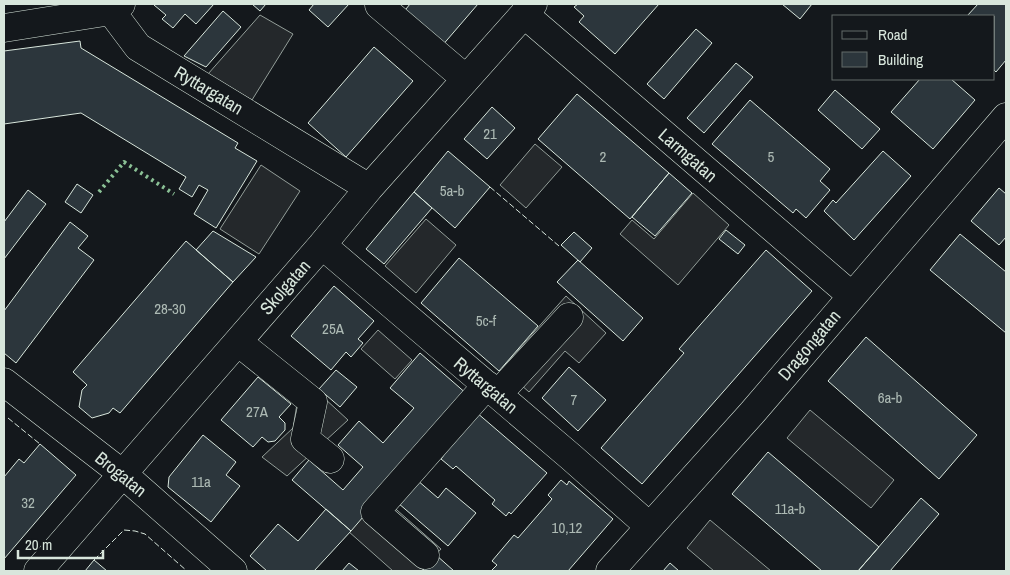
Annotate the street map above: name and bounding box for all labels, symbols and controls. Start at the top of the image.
legend [832,15,995,80]
text: Road [878,24,907,45]
text: Building [878,49,923,70]
street label: Ryttargatan [170,60,248,120]
street label: Larmgatan [653,122,723,188]
house number: 21 [483,123,497,144]
house number: 2 [600,146,607,167]
house number: 5 [768,146,775,167]
house number: 5a-b [440,180,464,201]
street label: Skolgatan [254,254,316,320]
house number: 28-30 [154,298,186,319]
street label: Dragongatan [772,304,846,386]
house number: 5c-f [476,310,497,331]
house number: 25A [322,318,345,339]
street label: Ryttargatan [449,351,523,419]
house number: 6a-b [878,387,902,408]
house number: 7 [571,389,578,410]
house number: 27A [246,401,269,422]
street label: Brogatan [90,445,152,503]
house number: 11a [191,471,211,492]
house number: 32 [21,492,35,513]
house number: 11a-b [775,498,805,519]
house number: 10,12 [552,517,583,538]
scale bar [18,528,102,560]
text: 20 m [25,534,52,555]

